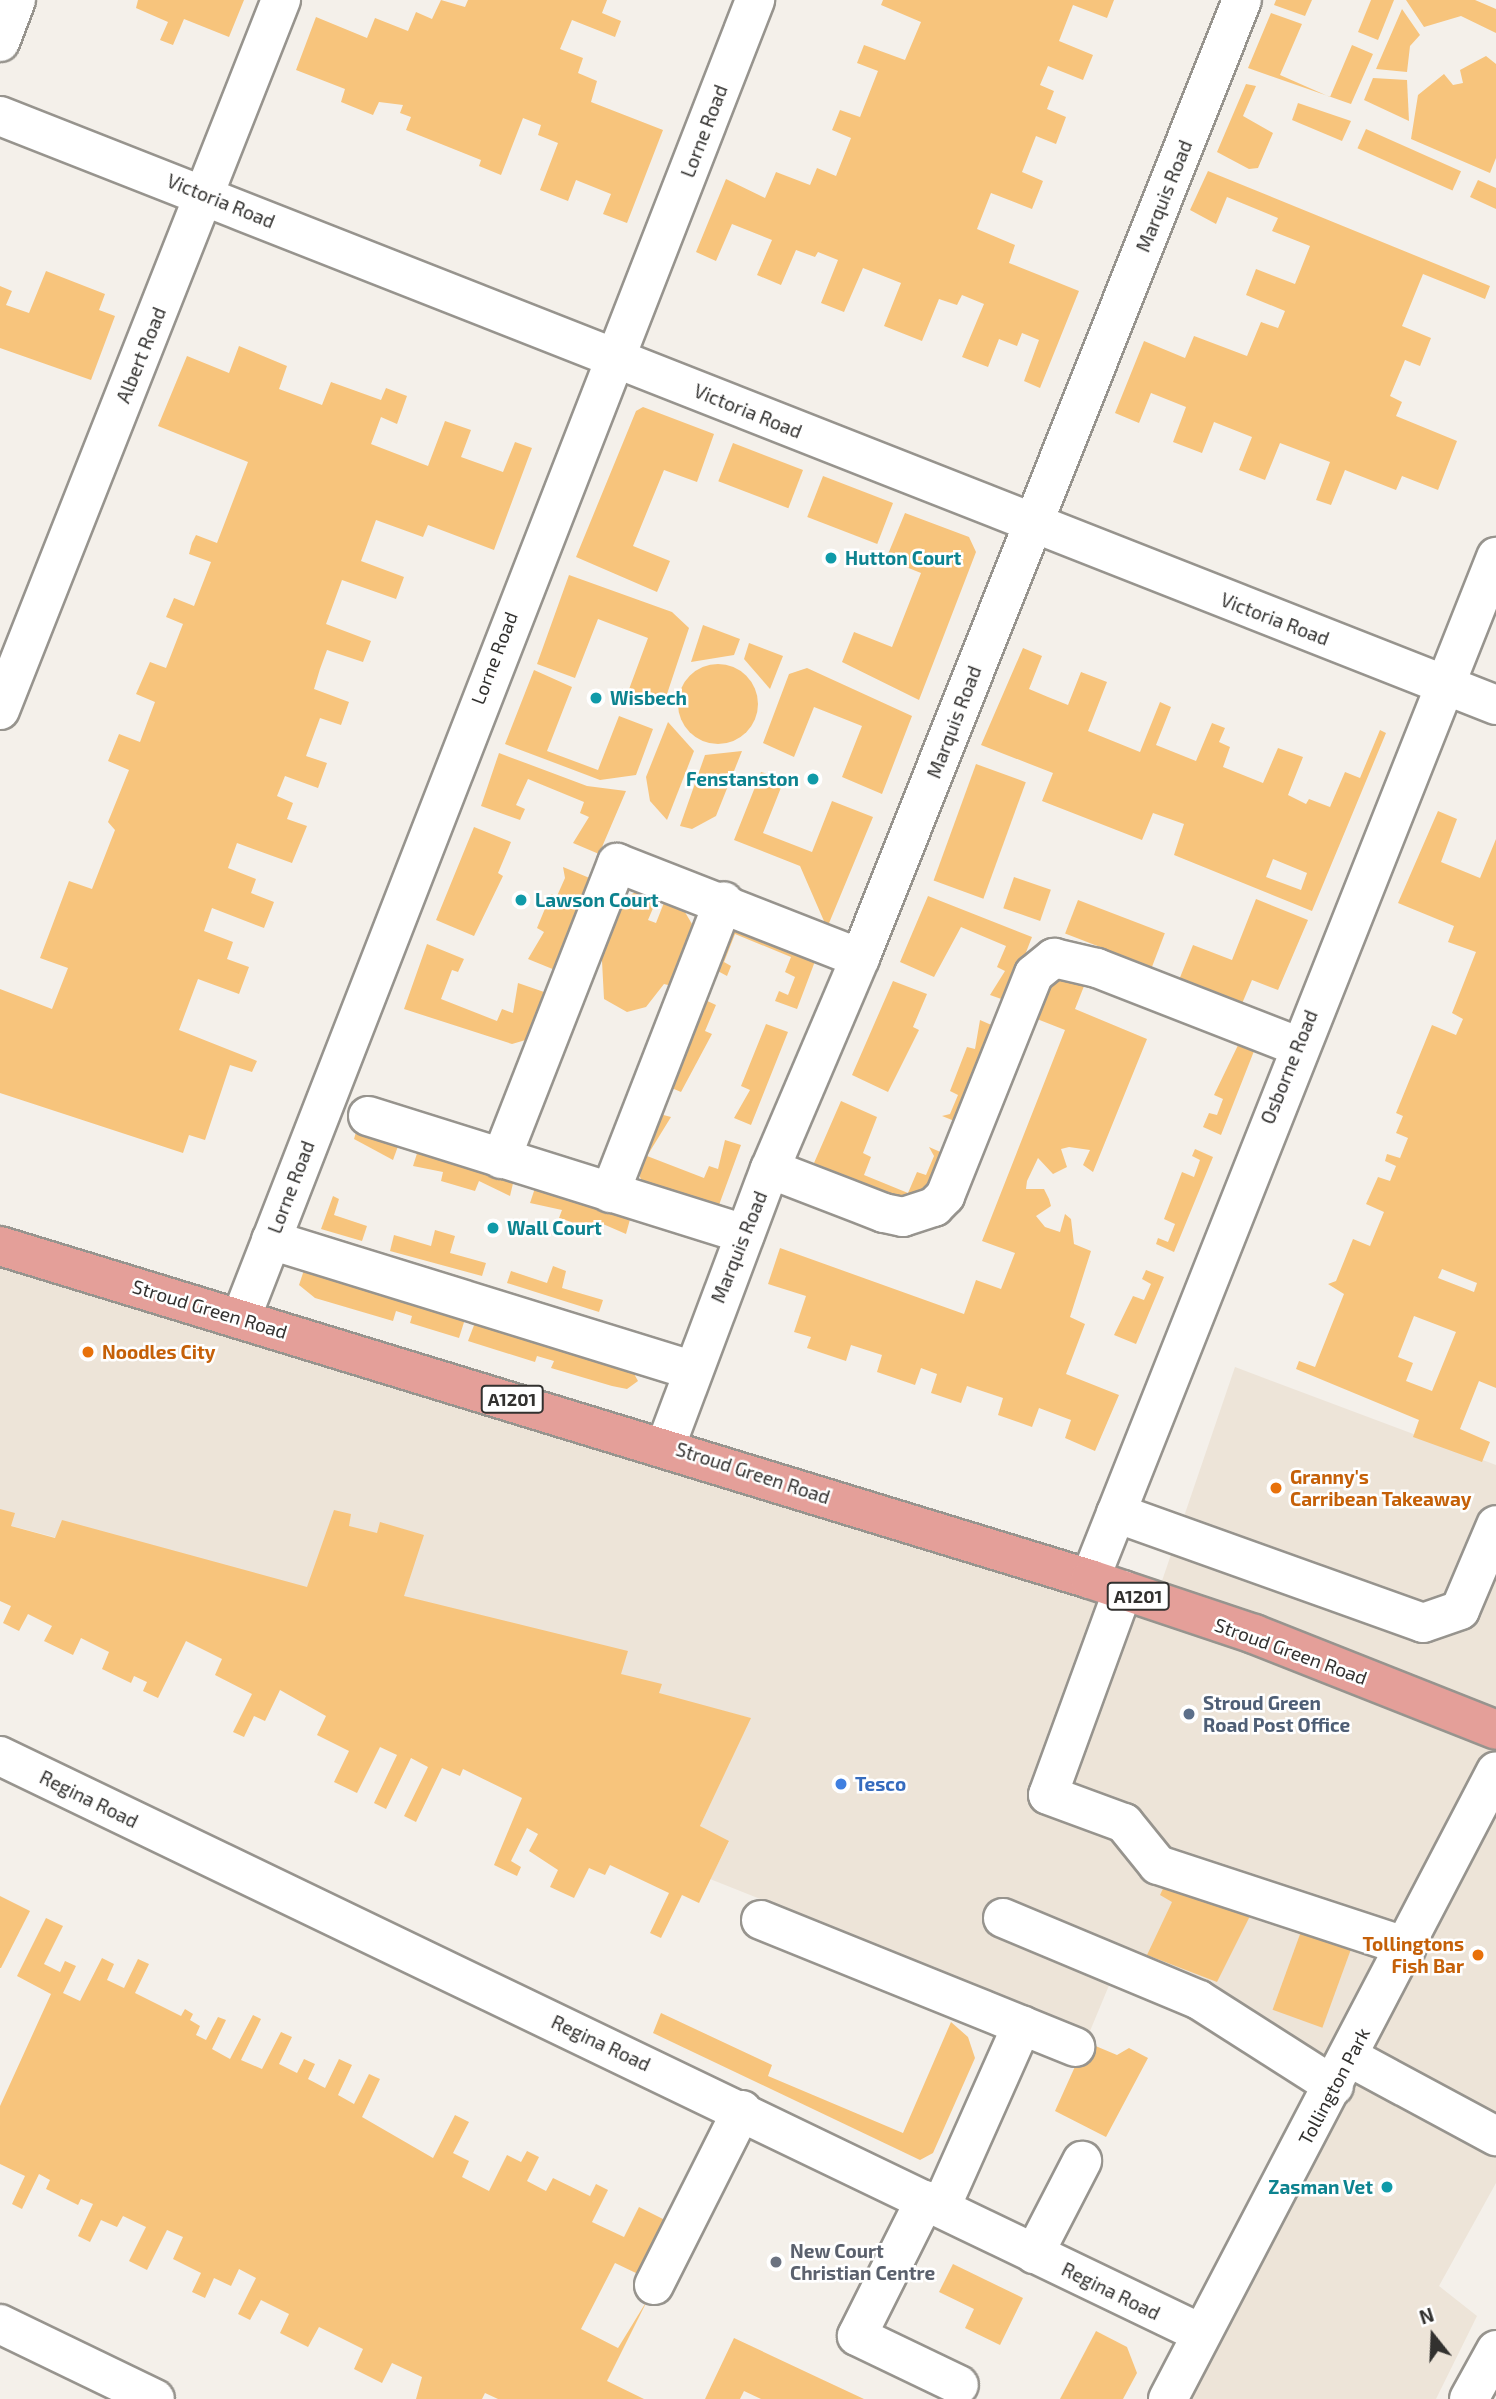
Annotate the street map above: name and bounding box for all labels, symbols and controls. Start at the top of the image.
street label: Lorne Road [676,81,732,181]
street label: Marquis Road [1131,137,1197,255]
street label: Victoria Road [164,169,278,233]
street label: Albert Road [111,304,171,406]
street label: Victoria Road [691,379,805,443]
place label: Hutton Court [845,547,961,569]
marker: Hutton Court [823,550,839,566]
street label: Victoria Road [1218,588,1332,650]
street label: Lorne Road [466,608,522,708]
street label: Marquis Road [922,663,986,781]
place label: Wisbech [610,687,687,709]
marker: Wisbech [588,690,604,706]
place label: Fenstanston [686,768,799,790]
marker: Fenstanston [805,771,821,787]
place label: Lawson Court [535,889,659,911]
marker: Lawson Court [513,892,529,908]
street label: Osborne Road [1256,1007,1322,1127]
street label: Lorne Road [263,1137,319,1237]
street label: Marquis Road [706,1188,772,1306]
place label: Wall Court [507,1217,602,1239]
marker: Wall Court [485,1220,501,1236]
street label: Stroud Green Road [130,1275,290,1343]
place label: Noodles City [102,1341,216,1363]
marker: Noodles City [80,1344,96,1360]
road number: A1201 [480,1384,544,1414]
street label: Stroud Green Road [673,1437,833,1509]
place label: Granny's Carribean Takeaway [1290,1466,1472,1510]
marker: Granny's Carribean Takeaway [1268,1480,1284,1496]
road number: A1201 [1106,1582,1170,1610]
street label: Stroud Green Road [1212,1613,1370,1689]
place label: Stroud Green Road Post Office [1203,1692,1350,1736]
marker: Stroud Green Road Post Office [1181,1706,1197,1722]
street label: Regina Road [36,1765,142,1833]
place label: Tesco [855,1773,906,1795]
marker: Tesco [833,1776,849,1792]
place label: Tollingtons Fish Bar [1363,1933,1464,1977]
marker: Tollingtons Fish Bar [1470,1947,1486,1963]
street label: Regina Road [548,2010,654,2076]
street label: Tollington Park [1294,2023,1374,2149]
place label: Zasman Vet [1268,2176,1373,2198]
marker: Zasman Vet [1379,2179,1395,2195]
place label: New Court Christian Centre [790,2240,935,2284]
marker: New Court Christian Centre [768,2254,784,2270]
street label: Regina Road [1058,2257,1164,2325]
north arrow [1398,2301,1468,2371]
text: N [1416,2302,1436,2329]

